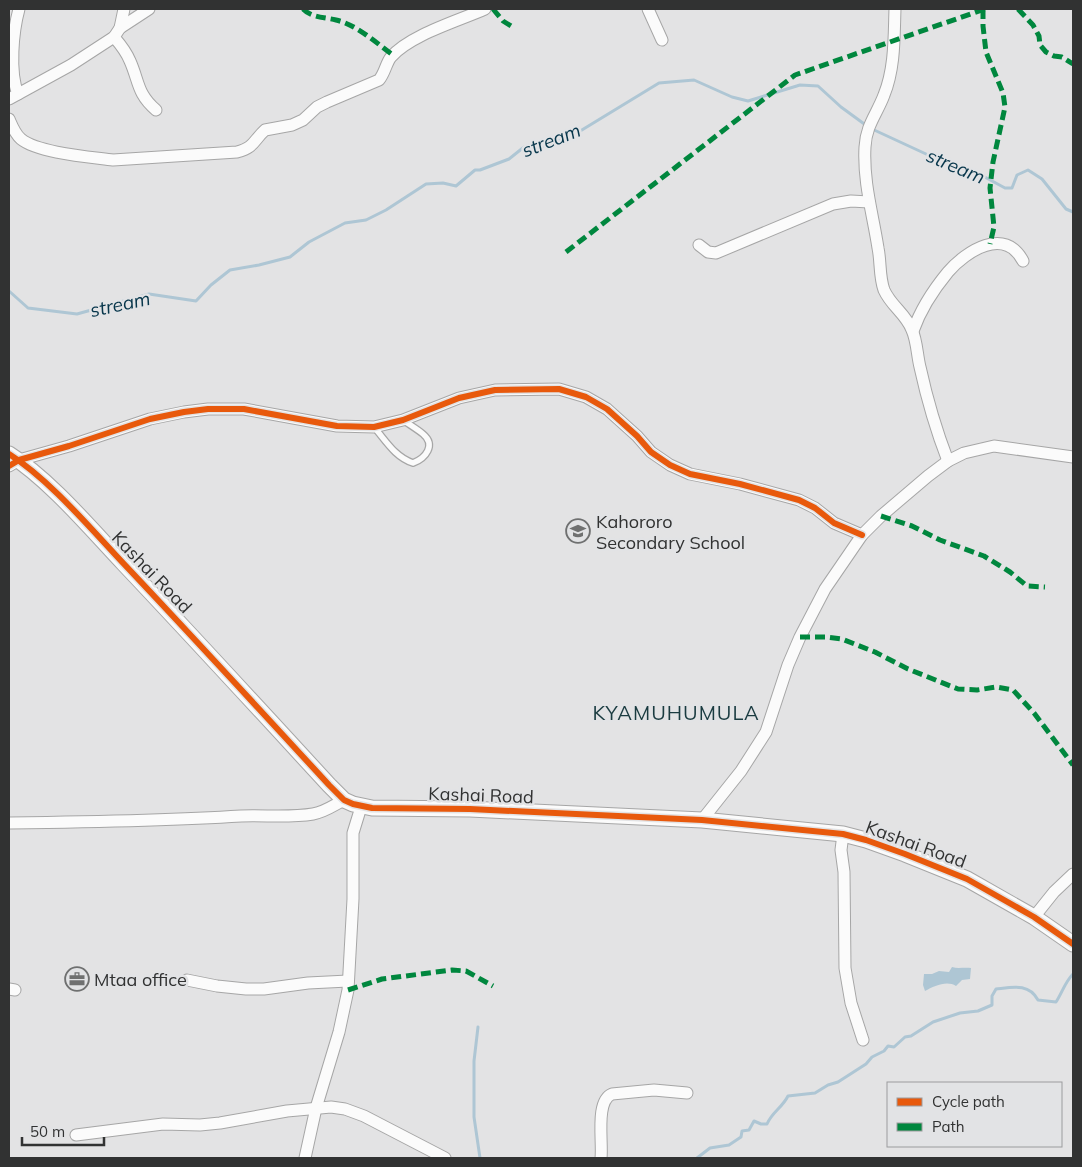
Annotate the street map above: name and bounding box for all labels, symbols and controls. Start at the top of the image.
water label: stream [518,118,584,162]
water label: stream [923,143,989,189]
water label: stream [88,286,152,322]
place label: Kahororo Secondary School [596,510,745,554]
school or university icon: Kahororo Secondary School [565,518,591,544]
street label: Kashai Road [107,526,197,618]
district label: KYAMUHUMULA [592,700,760,725]
street label: Kashai Road [428,782,534,808]
street label: Kashai Road [862,815,970,873]
office icon: Mtaa office [64,966,90,992]
place label: Mtaa office [94,968,187,991]
legend [887,1082,1062,1147]
text: Cycle path [932,1092,1005,1111]
scale bar [22,1114,105,1146]
text: Path [932,1117,964,1136]
text: 50 m [30,1122,65,1141]

